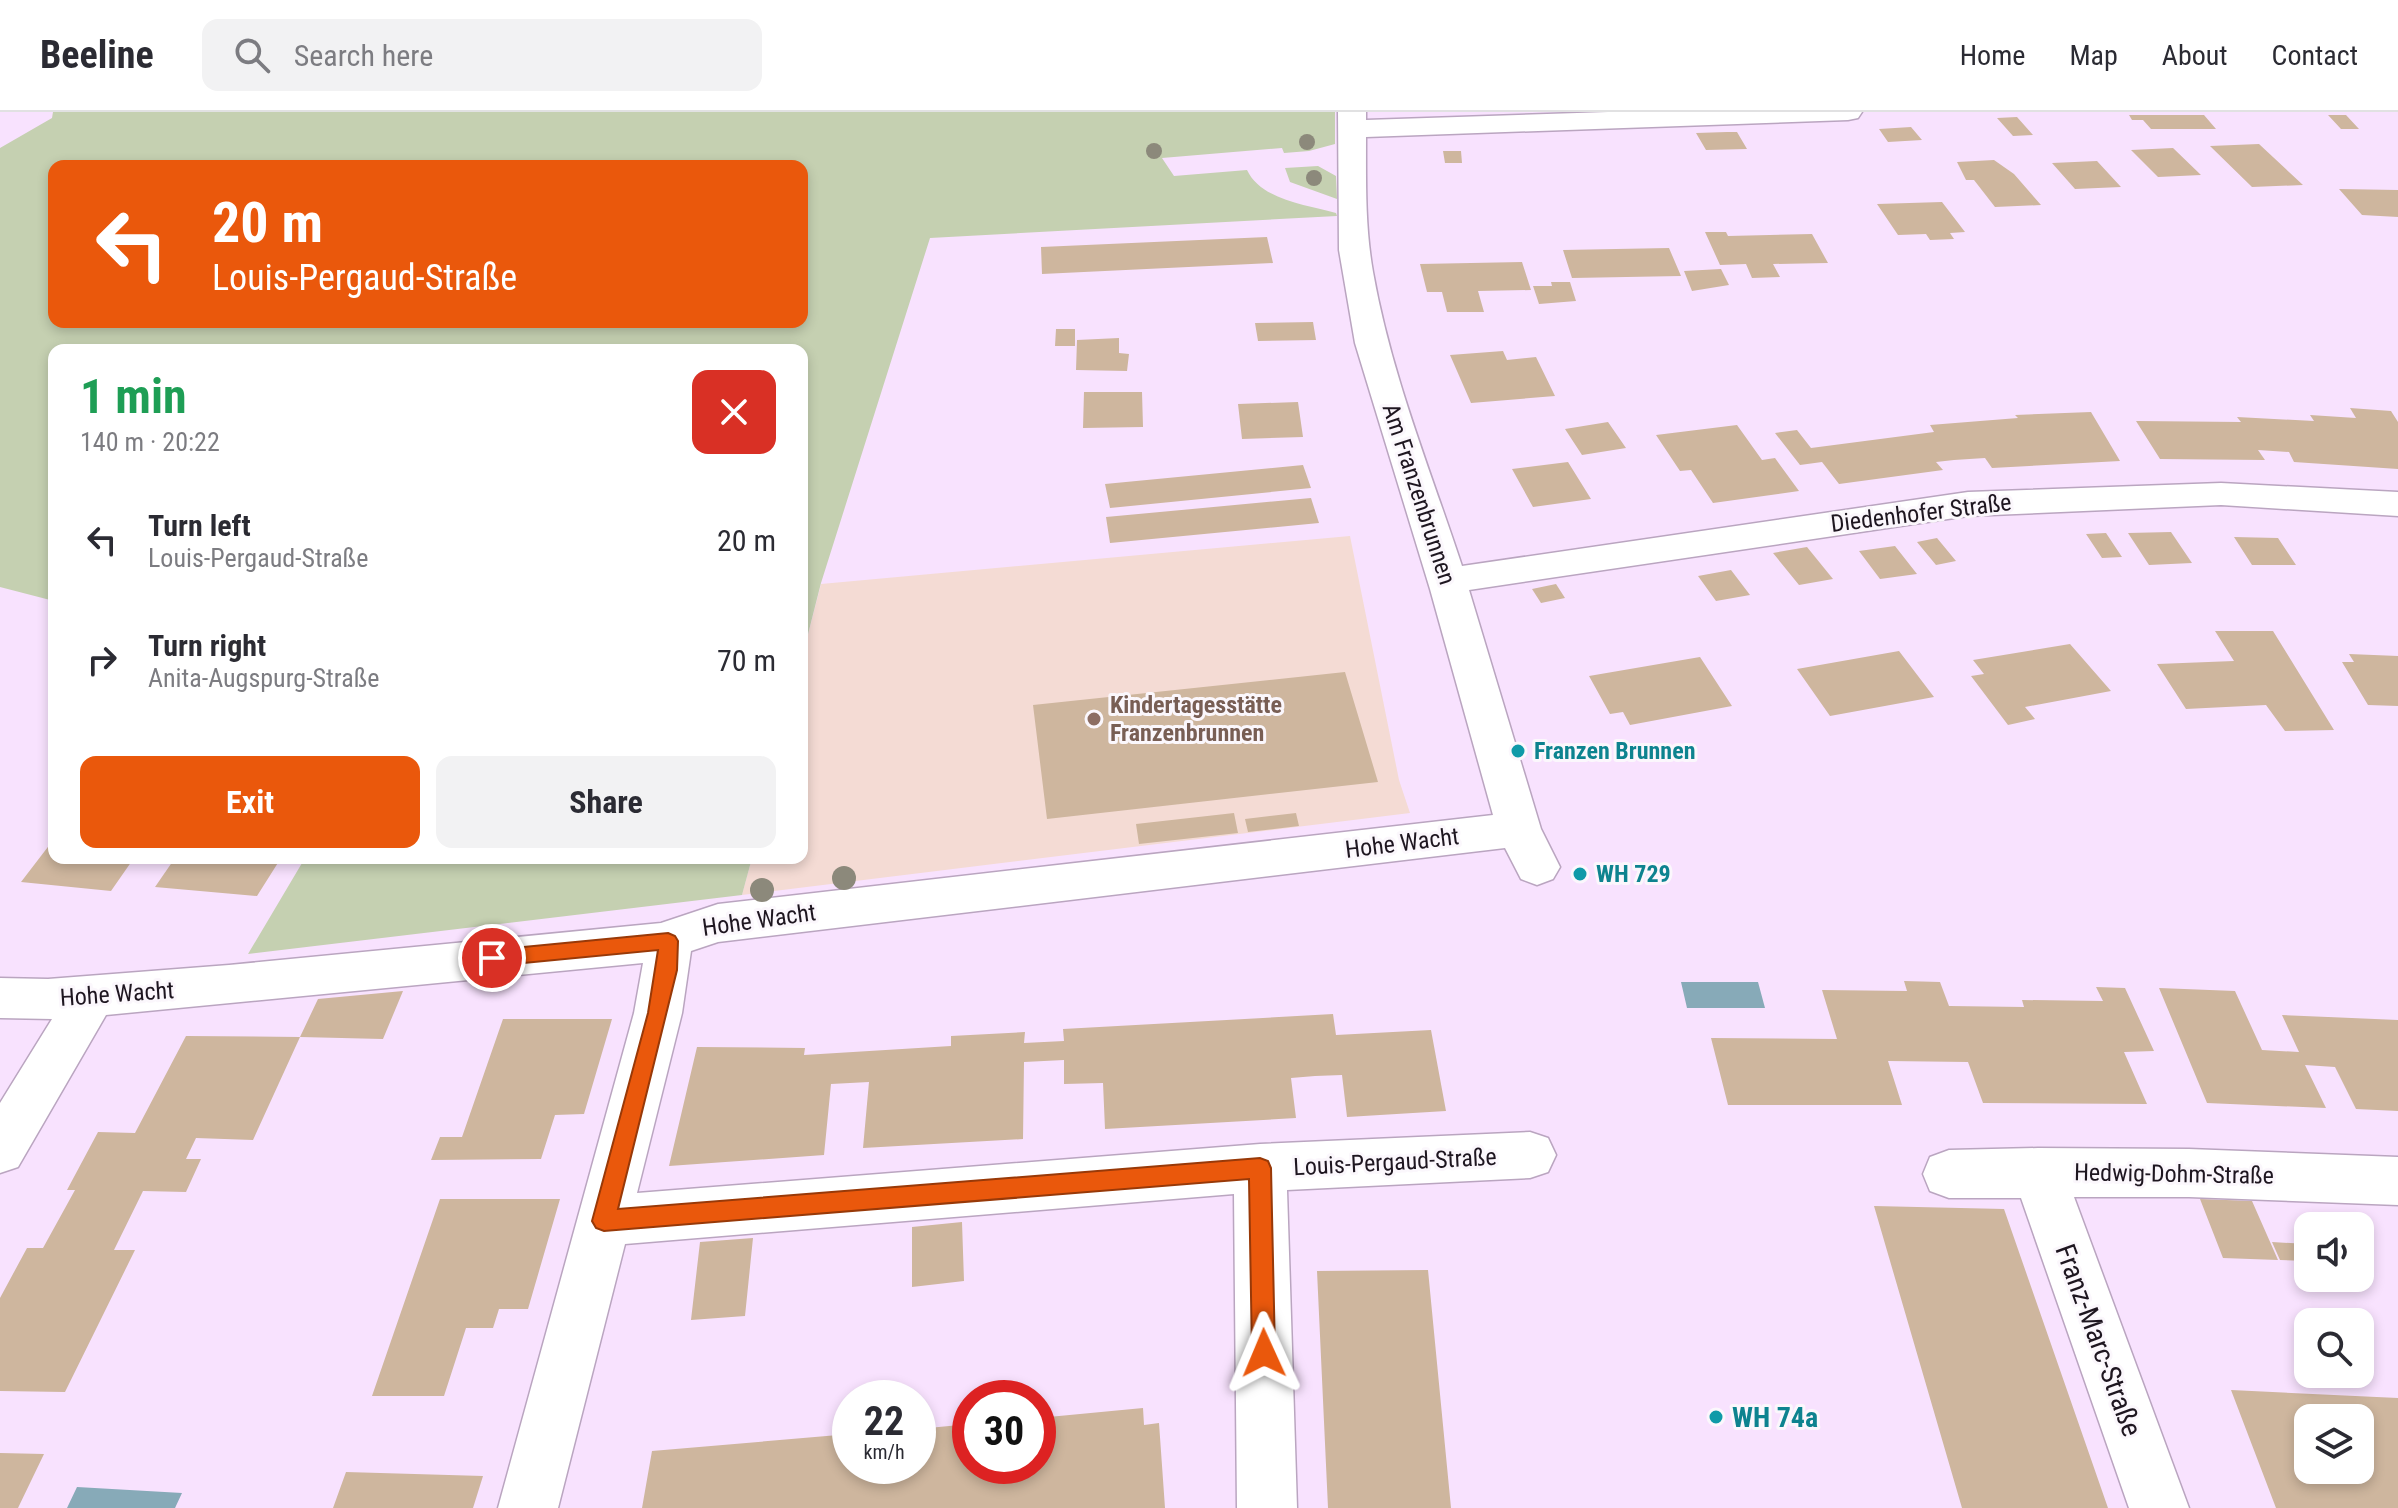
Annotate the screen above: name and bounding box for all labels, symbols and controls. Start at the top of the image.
search box [202,19,762,91]
text: Beeline [40,33,154,77]
icon: search [230,33,274,77]
text: Search here [294,38,433,73]
text: Home [1960,39,2025,72]
text: Map [2069,39,2118,72]
text: About [2162,39,2228,72]
text: Contact [2272,39,2358,72]
text: 20 m [212,190,323,256]
icon: left [80,192,184,296]
text: Louis-Pergaud-Straße [212,257,517,299]
text: 1 min [80,368,187,425]
button: close [692,370,776,454]
street label: Am Franzenbrunnen [1377,400,1461,588]
text: 140 m · 20:22 [80,427,220,457]
street label: Diedenhofer Straße [1829,488,2013,538]
text: Turn left [148,508,251,543]
icon: left [80,518,124,562]
text: 20 m [717,523,776,558]
text: Louis-Pergaud-Straße [148,543,368,573]
text: Turn right [148,628,266,663]
icon: right [80,638,124,682]
text: 70 m [717,643,776,678]
text: Anita-Augspurg-Straße [148,663,379,693]
place label: Kindertagesstätte Franzenbrunnen [1110,691,1282,747]
marker: Kindertagesstätte Franzenbrunnen [1085,710,1103,728]
place label: Franzen Brunnen [1534,737,1695,765]
marker: Franzen Brunnen [1509,742,1527,760]
button: Exit [80,756,420,848]
button: Share [436,756,776,848]
street label: Hohe Wacht [1343,822,1461,864]
place label: WH 729 [1596,860,1671,888]
marker: WH 729 [1571,865,1589,883]
street label: Hohe Wacht [700,898,818,942]
pin [458,924,526,992]
icon: arrive [470,936,514,980]
street label: Hohe Wacht [59,976,175,1012]
street label: Louis-Pergaud-Straße [1293,1143,1497,1181]
street label: Hedwig-Dohm-Straße [2074,1158,2274,1190]
map controls [2294,1212,2374,1484]
button: sound [2294,1212,2374,1292]
street label: Franz-Marc-Straße [2048,1240,2149,1441]
button: search [2294,1308,2374,1388]
position arrow [1222,1311,1306,1395]
speed limit sign: 30 [952,1380,1056,1484]
text: 22 [864,1398,904,1445]
place label: WH 74a [1732,1401,1818,1434]
button: layers [2294,1404,2374,1484]
marker: WH 74a [1707,1408,1725,1426]
text: km/h [863,1440,905,1464]

